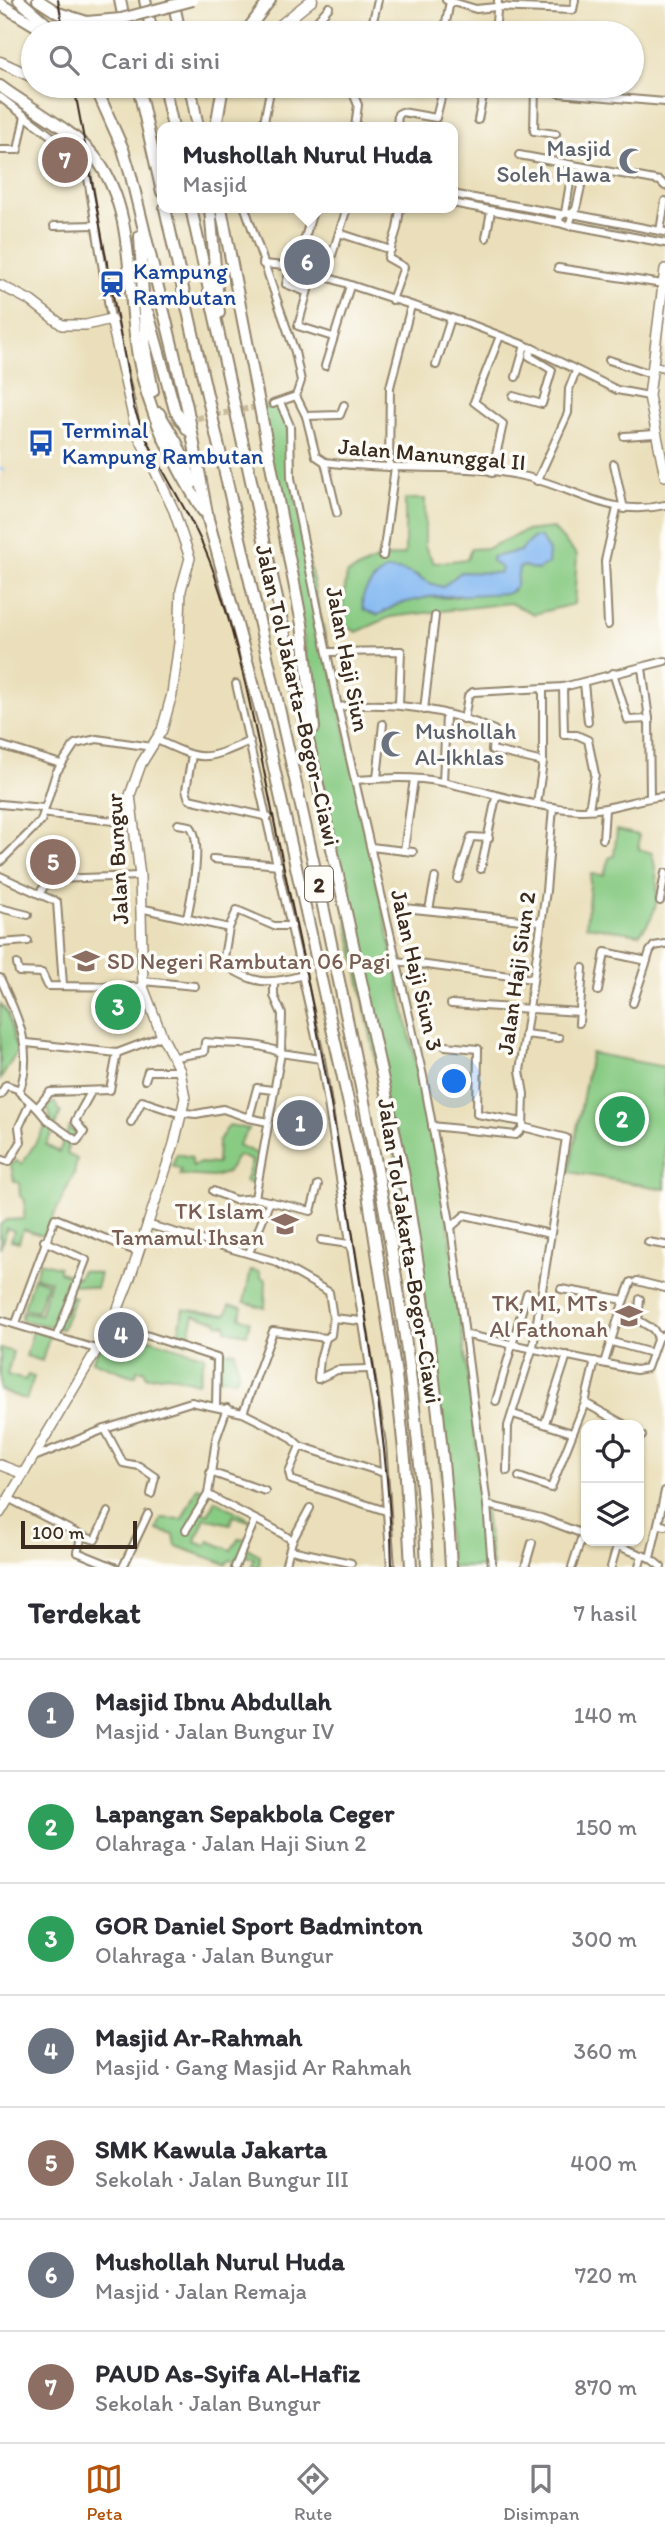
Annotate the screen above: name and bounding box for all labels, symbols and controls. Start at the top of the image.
search box [21,21,644,98]
icon: search [45,41,83,79]
text: Cari di sini [101,44,220,76]
popup [157,122,458,213]
pin: 7 [42,134,88,186]
place label: Masjid Soleh Hawa [496,134,611,188]
text: Mushollah Nurul Huda [183,138,432,170]
mosque icon: Masjid Soleh Hawa [617,146,647,176]
text: Masjid [183,170,247,198]
pin: 6 [284,236,330,288]
place label: Kampung Rambutan [133,257,236,311]
station icon: Kampung Rambutan [97,269,127,299]
place label: Terminal Kampung Rambutan [62,416,263,470]
bus stop icon: Terminal Kampung Rambutan [26,428,56,458]
street label: Jalan Manunggal II [337,432,527,476]
street label: Jalan Tol Jakarta–Bogor–Ciawi [250,542,346,848]
street label: Jalan Haji Siun [320,584,376,734]
place label: Mushollah Al-Ikhlas [415,717,516,771]
mosque icon: Mushollah Al-Ikhlas [379,729,409,759]
street label: Jalan Bungur [100,792,134,925]
pin: 5 [30,836,76,888]
road number: 2 [305,866,333,902]
street label: Jalan Haji Siun 3 [385,887,449,1053]
street label: Jalan Haji Siun 2 [491,890,541,1056]
school or university icon: SD Negeri Rambutan 06 Pagi [71,946,101,976]
place label: SD Negeri Rambutan 06 Pagi [107,947,391,975]
pin: 3 [95,981,141,1033]
your location [437,1064,471,1098]
pin: 2 [599,1093,645,1145]
street label: Jalan Tol Jakarta–Bogor–Ciawi [372,1096,448,1406]
pin: 1 [277,1097,323,1149]
place label: TK Islam Tamamul Ihsan [112,1197,264,1251]
school or university icon: TK Islam Tamamul Ihsan [270,1209,300,1239]
place label: TK, MI, MTs Al Fathonah [489,1289,608,1343]
school or university icon: TK, MI, MTs Al Fathonah [614,1301,644,1331]
pin: 4 [98,1309,144,1361]
map controls [581,1420,644,1546]
button: locate [581,1420,644,1483]
button: layers [581,1483,644,1546]
scale bar [21,1518,136,1550]
text: 100 m [32,1521,84,1544]
text: Terdekat [28,1594,141,1631]
text: 7 hasil [573,1599,637,1627]
text: Masjid Ibnu Abdullah [95,1685,331,1717]
text: 1 [46,1701,56,1729]
text: 140 m [574,1701,637,1729]
text: Masjid · Jalan Bungur IV [95,1717,334,1745]
text: Lapangan Sepakbola Ceger [95,1797,394,1829]
text: 2 [45,1813,57,1841]
text: 150 m [576,1813,637,1841]
text: Olahraga · Jalan Haji Siun 2 [95,1829,366,1857]
text: GOR Daniel Sport Badminton [95,1909,423,1941]
text: 3 [45,1925,57,1953]
text: 300 m [572,1925,637,1953]
text: Olahraga · Jalan Bungur [95,1941,334,1969]
text: Masjid Ar-Rahmah [95,2021,302,2053]
text: 4 [44,2037,58,2065]
text: 360 m [574,2037,637,2065]
text: Masjid · Gang Masjid Ar Rahmah [95,2053,412,2081]
text: SMK Kawula Jakarta [95,2133,327,2165]
text: 5 [45,2149,57,2177]
text: 400 m [570,2149,637,2177]
text: Sekolah · Jalan Bungur III [95,2165,349,2193]
text: Mushollah Nurul Huda [95,2245,345,2277]
text: 6 [45,2261,57,2289]
text: 720 m [575,2261,637,2289]
text: Masjid · Jalan Remaja [95,2277,307,2305]
text: PAUD As-Syifa Al-Hafiz [95,2357,360,2389]
text: 7 [45,2373,57,2401]
text: 870 m [574,2373,637,2401]
text: Sekolah · Jalan Bungur [95,2389,321,2417]
tab: Peta [85,2460,123,2525]
tab: Rute [294,2460,332,2525]
tab: Disimpan [503,2460,580,2525]

